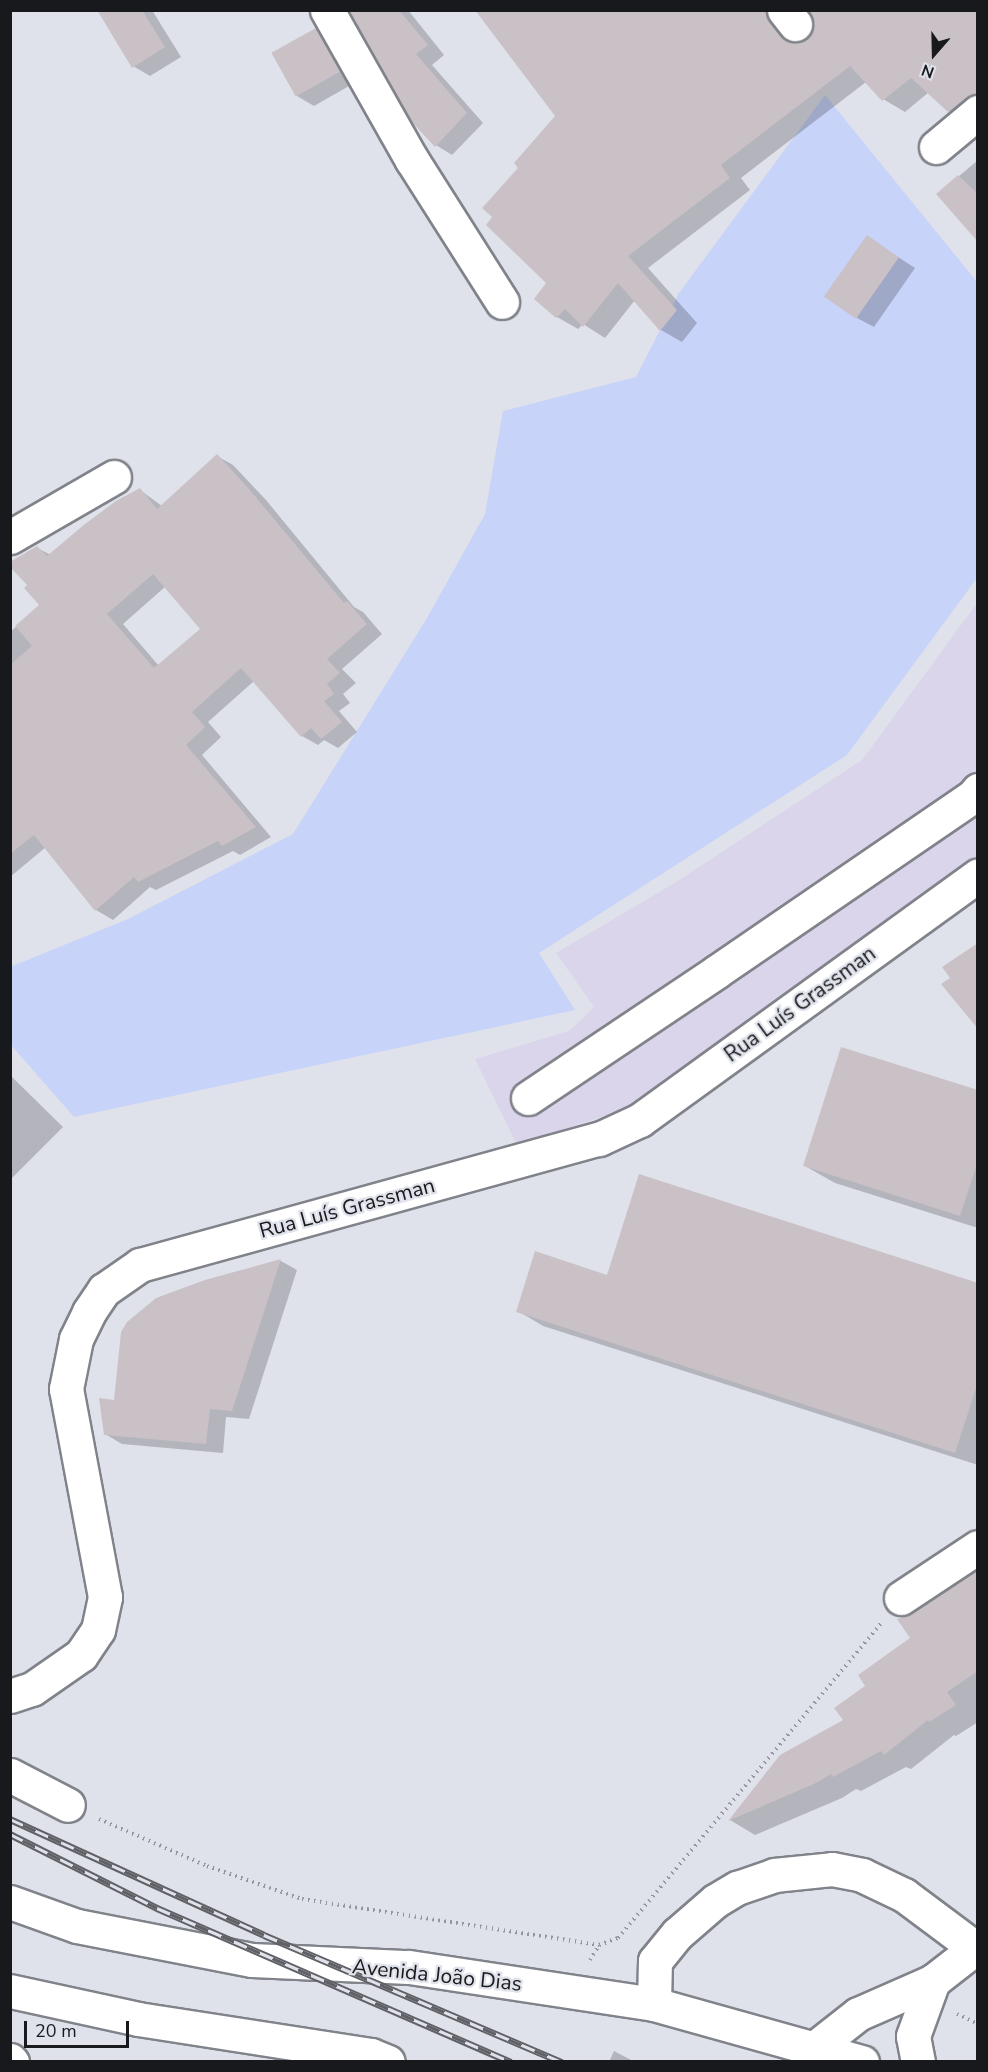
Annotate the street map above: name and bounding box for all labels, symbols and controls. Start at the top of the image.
north arrow [904,24,964,84]
text: N [918,59,937,83]
street label: Rua Luís Grassman [719,941,881,1067]
street label: Rua Luís Grassman [256,1172,438,1244]
street label: Avenida João Dias [351,1954,523,1996]
scale bar [27,2009,132,2047]
text: 20 m [35,2019,77,2043]

